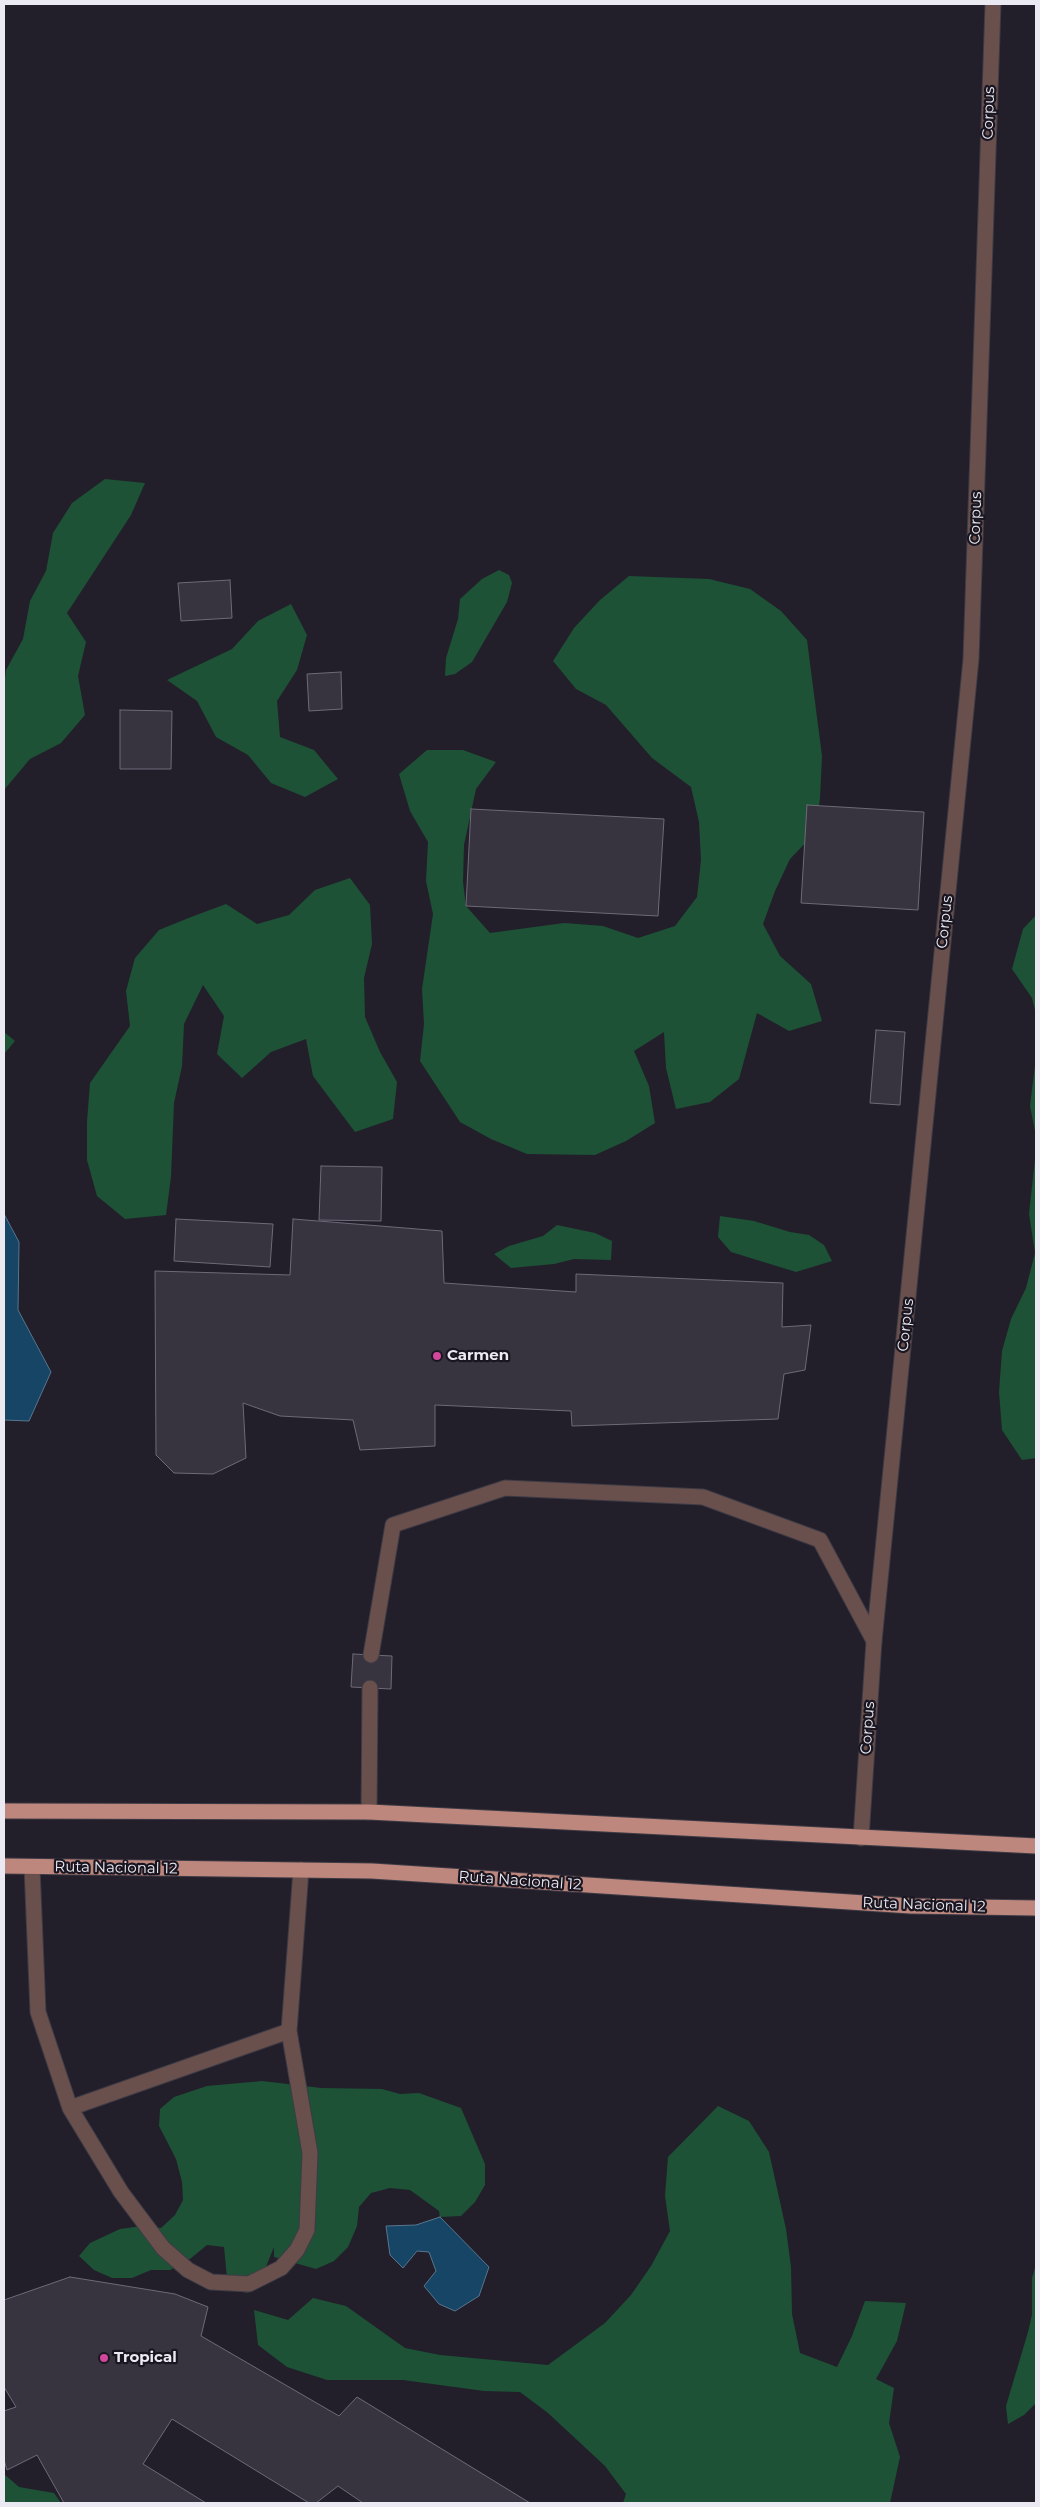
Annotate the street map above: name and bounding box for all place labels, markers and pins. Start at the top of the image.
place label: Carmen [447,1347,509,1365]
marker: Carmen [431,1350,443,1362]
place label: Tropical [114,2349,177,2367]
marker: Tropical [98,2352,110,2364]

